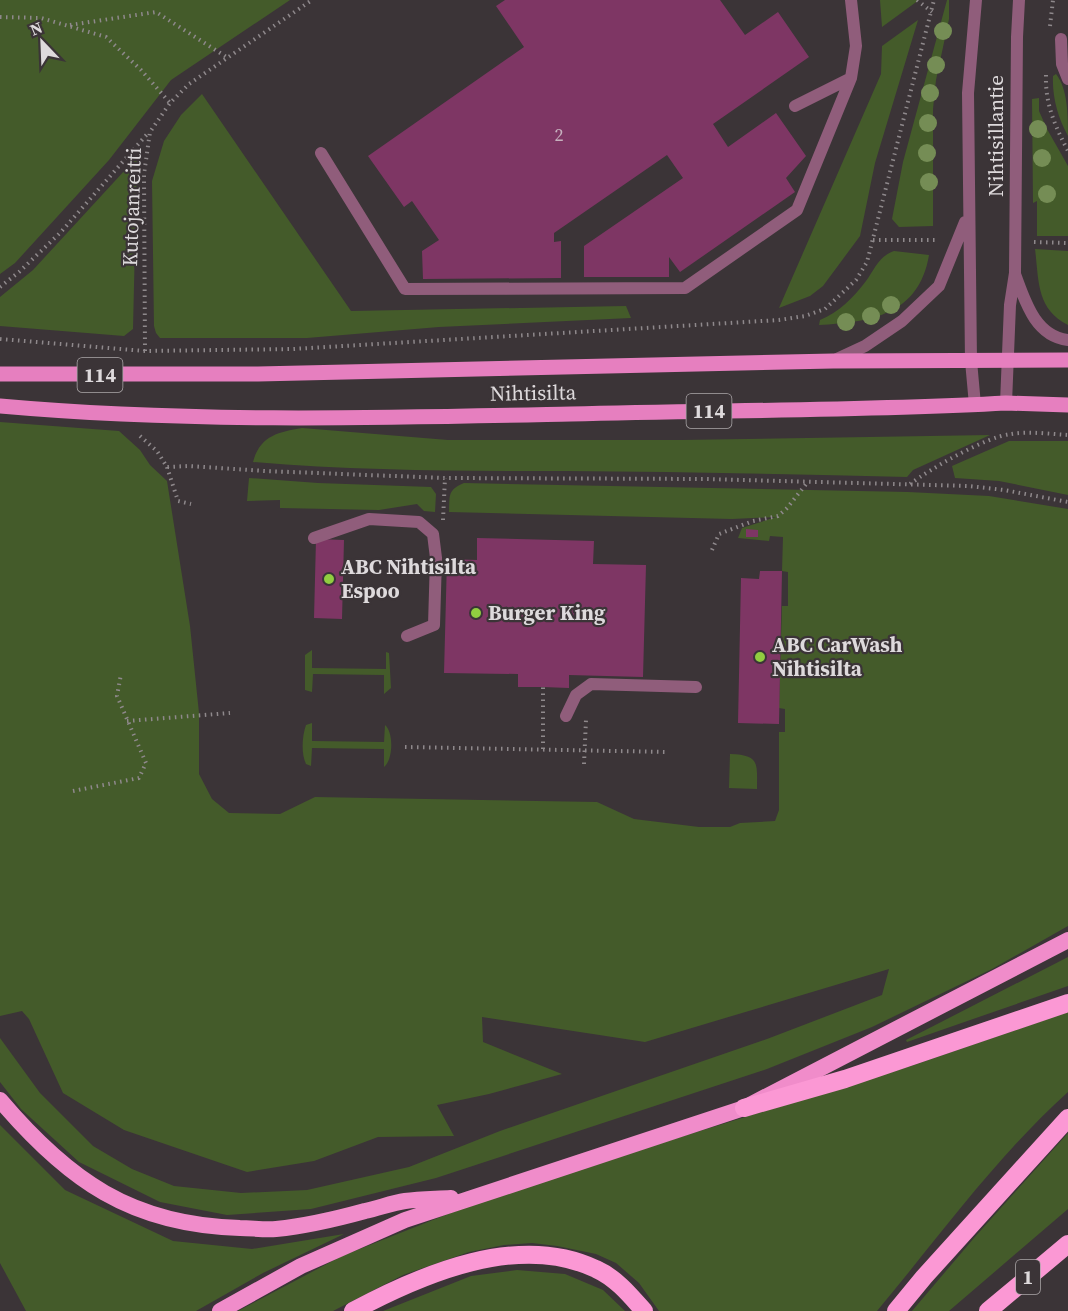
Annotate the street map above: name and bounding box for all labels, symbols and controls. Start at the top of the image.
north arrow [12,12,72,72]
text: N [26,16,46,41]
street label: Nihtisillantie [981,75,1010,197]
house number: 2 [555,122,564,147]
street label: Kutojanreitti [115,147,148,267]
road number: 114 [78,358,122,392]
street label: Nihtisilta [490,377,577,408]
road number: 114 [686,394,732,428]
place label: ABC Nihtisilta Espoo [341,552,477,605]
marker: ABC Nihtisilta Espoo [322,572,336,586]
place label: Burger King [488,598,606,627]
marker: Burger King [469,606,483,620]
place label: ABC CarWash Nihtisilta [772,630,903,683]
marker: ABC CarWash Nihtisilta [753,650,767,664]
road number: 1 [1016,1260,1040,1294]

